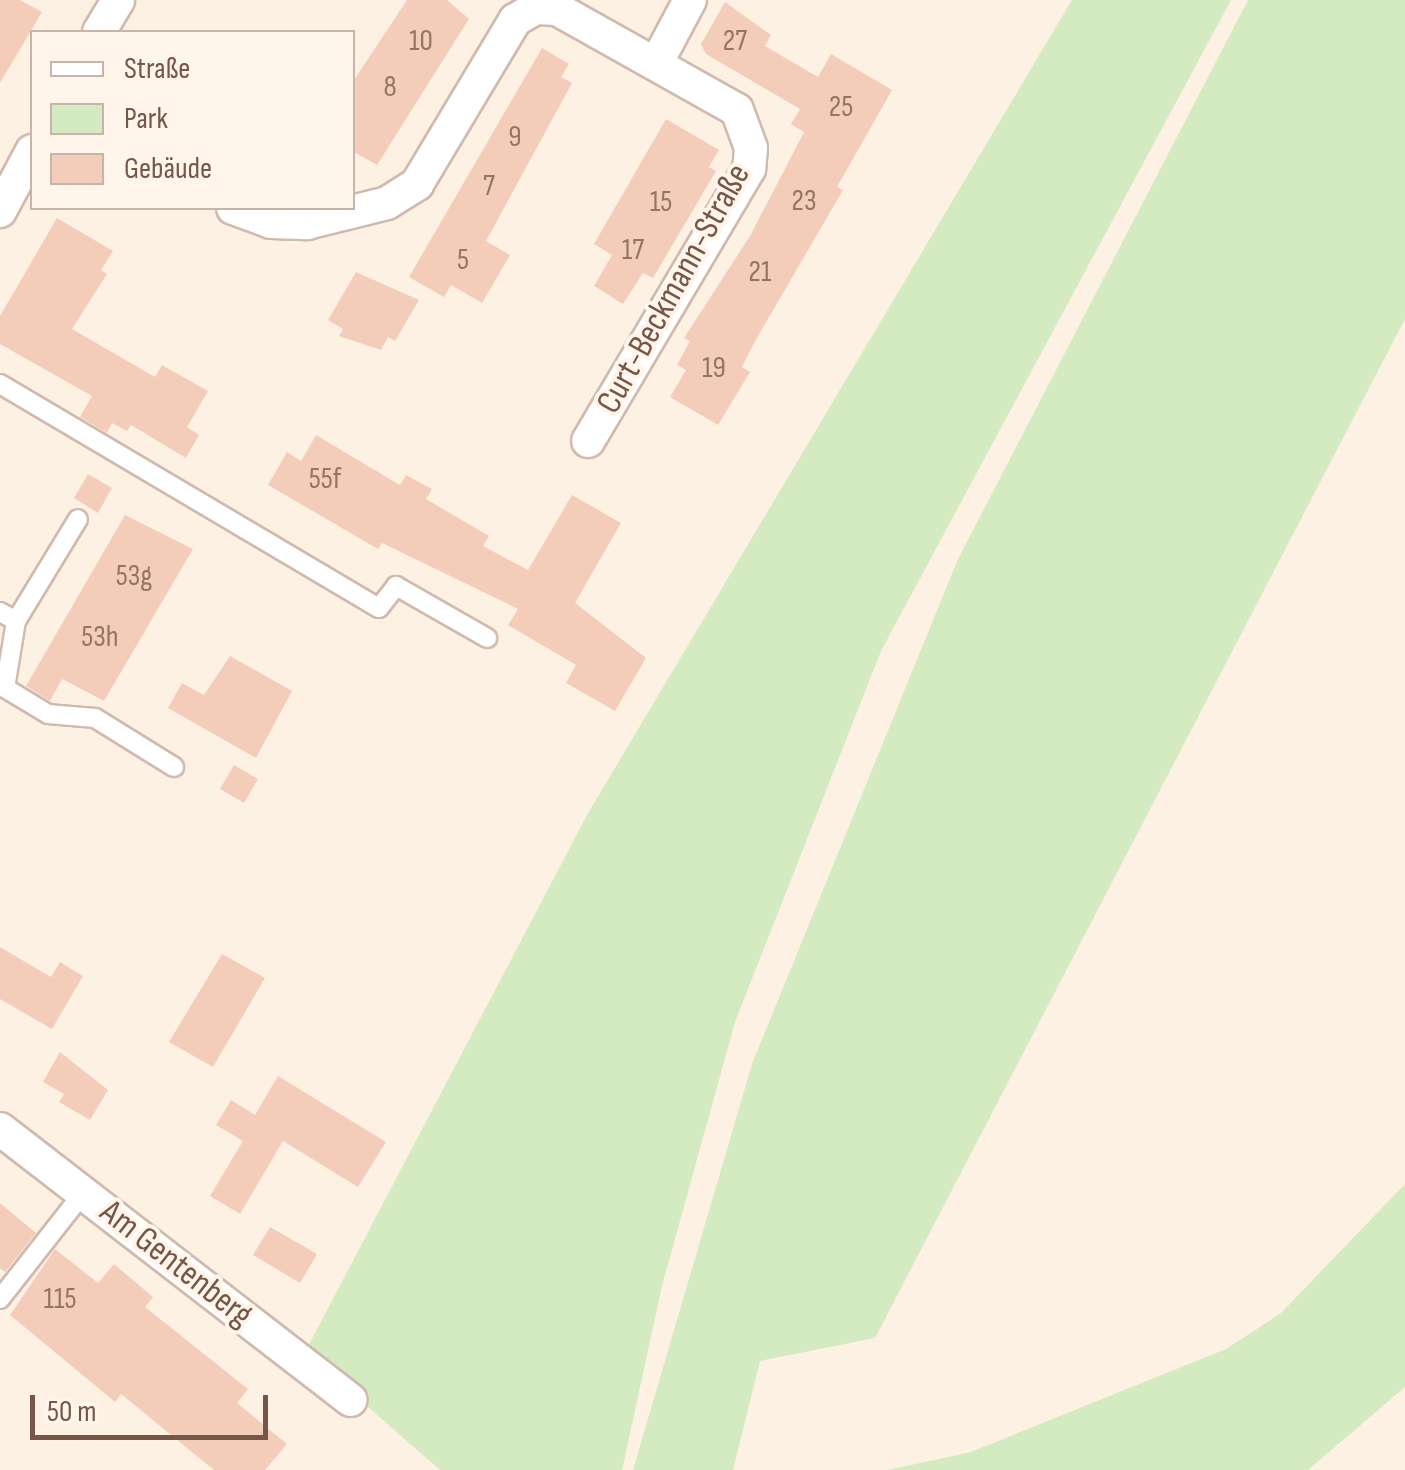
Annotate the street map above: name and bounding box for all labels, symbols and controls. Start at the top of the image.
house number: 10 [409,23,433,59]
house number: 27 [723,23,747,59]
legend [30,30,355,210]
text: Straße [124,51,190,87]
house number: 8 [383,69,397,105]
house number: 25 [829,89,853,125]
text: Park [124,101,168,137]
house number: 9 [508,119,522,155]
text: Gebäude [124,151,212,187]
street label: Curt-Beckmann-Straße [588,157,760,421]
house number: 7 [483,168,495,204]
house number: 23 [792,183,816,219]
house number: 15 [650,184,672,220]
house number: 17 [622,232,644,268]
house number: 5 [457,242,469,278]
house number: 21 [749,254,771,290]
house number: 19 [702,350,726,386]
house number: 55f [309,461,341,497]
house number: 53g [116,558,152,594]
house number: 53h [81,619,119,655]
street label: Am Gentenberg [92,1192,260,1336]
house number: 115 [43,1281,77,1317]
scale bar [35,1375,272,1437]
text: 50 m [47,1394,96,1430]

